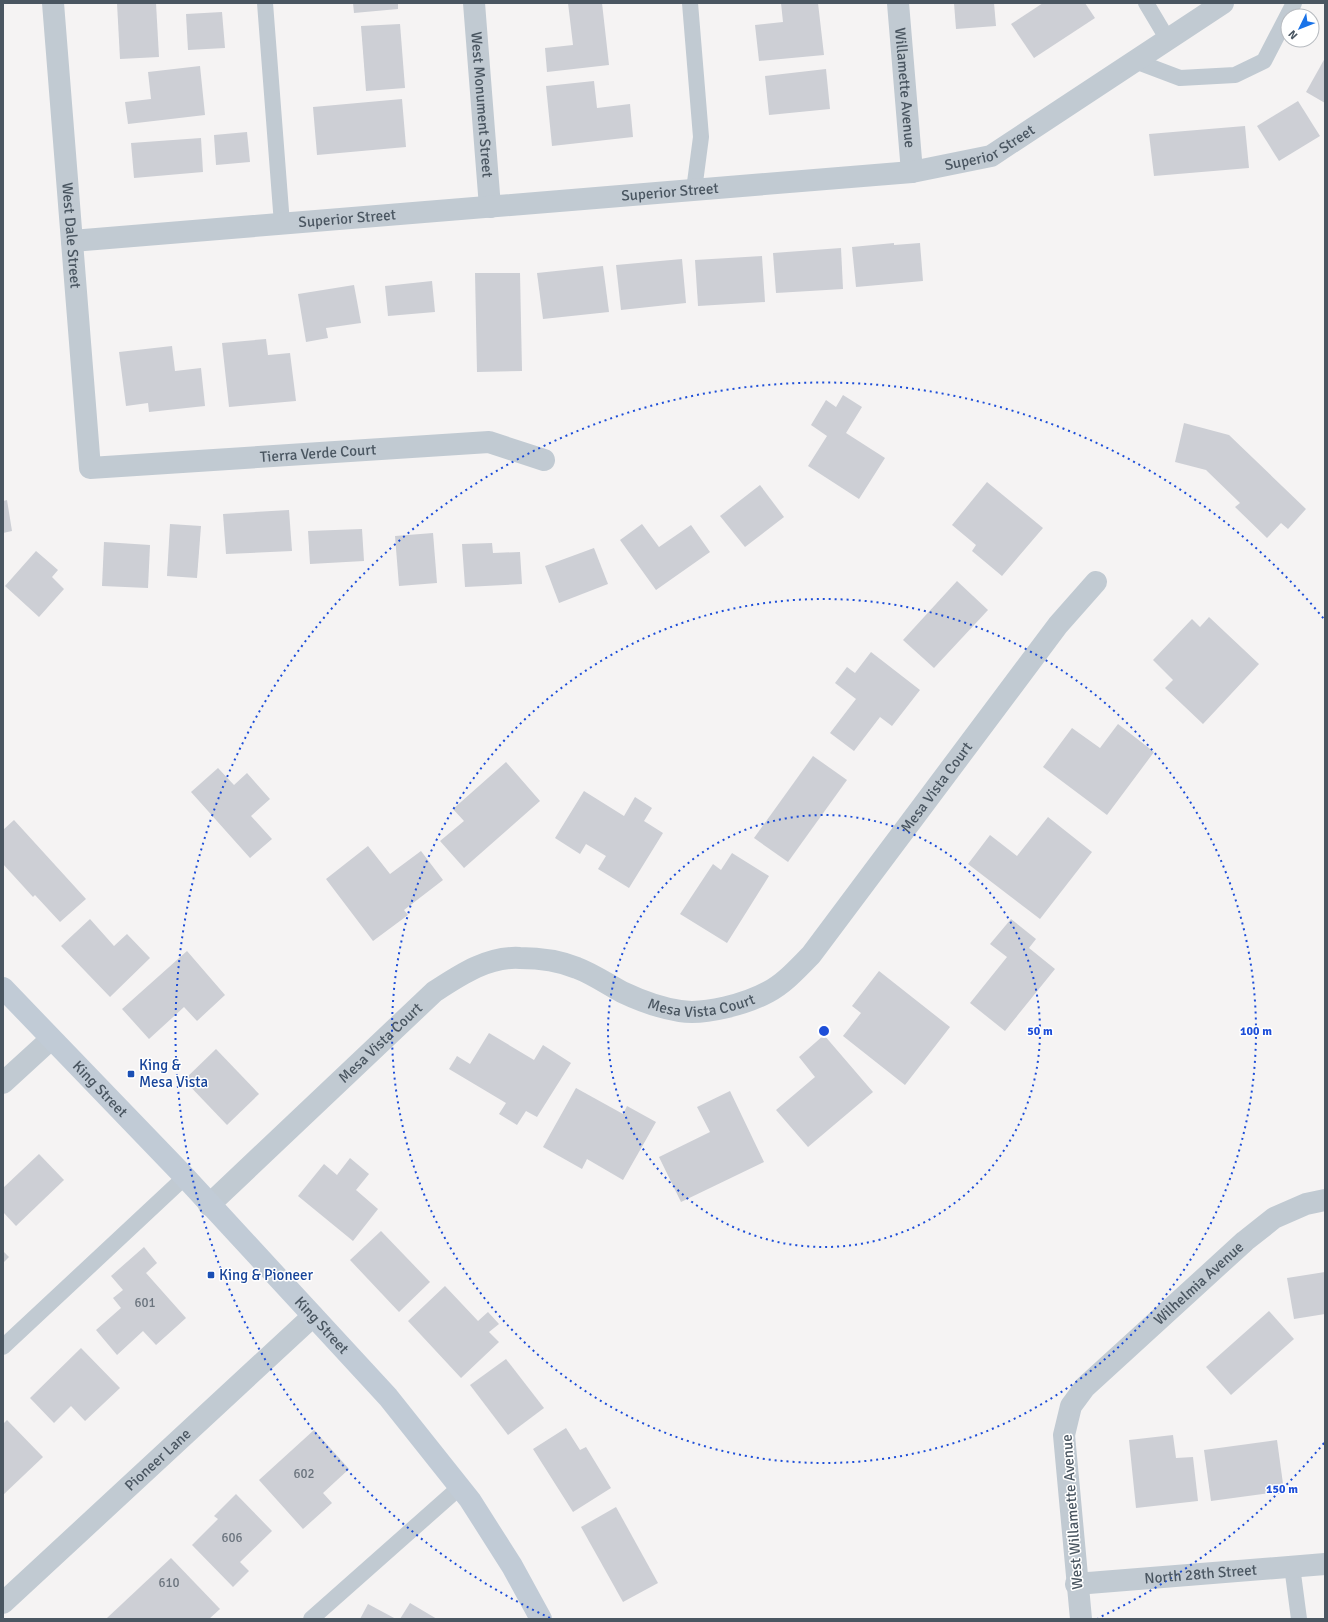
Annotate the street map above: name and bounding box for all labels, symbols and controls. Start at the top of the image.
north arrow [1280,8,1320,48]
street label: Willamette Avenue [891,27,919,149]
text: N [1286,27,1300,42]
street label: West Monument Street [467,31,497,178]
street label: Superior Street [943,121,1038,174]
street label: Superior Street [621,179,719,205]
street label: West Dale Street [58,182,85,289]
street label: Superior Street [298,205,396,231]
street label: Tierra Verde Court [259,440,377,466]
street label: Mesa Vista Court [897,738,976,836]
street label: Mesa Vista Court [646,990,757,1021]
street label: Mesa Vista Court [335,999,426,1087]
centre of rings [817,1024,831,1038]
text: 50 m [1027,1024,1053,1039]
text: 100 m [1240,1024,1272,1039]
place label: King & Mesa Vista [139,1056,208,1091]
street label: King Street [69,1057,131,1121]
marker: King & Mesa Vista [126,1069,136,1079]
street label: Wilhelmia Avenue [1150,1238,1247,1329]
place label: King & Pioneer [219,1266,314,1284]
marker: King & Pioneer [206,1270,216,1280]
street label: King Street [291,1293,353,1358]
house number: 601 [134,1295,156,1311]
street label: Pioneer Lane [121,1425,195,1495]
street label: West Willamette Avenue [1058,1434,1086,1590]
house number: 602 [293,1466,315,1482]
text: 150 m [1266,1482,1298,1497]
house number: 606 [221,1530,243,1546]
street label: North 28th Street [1144,1561,1257,1587]
house number: 610 [158,1575,180,1591]

